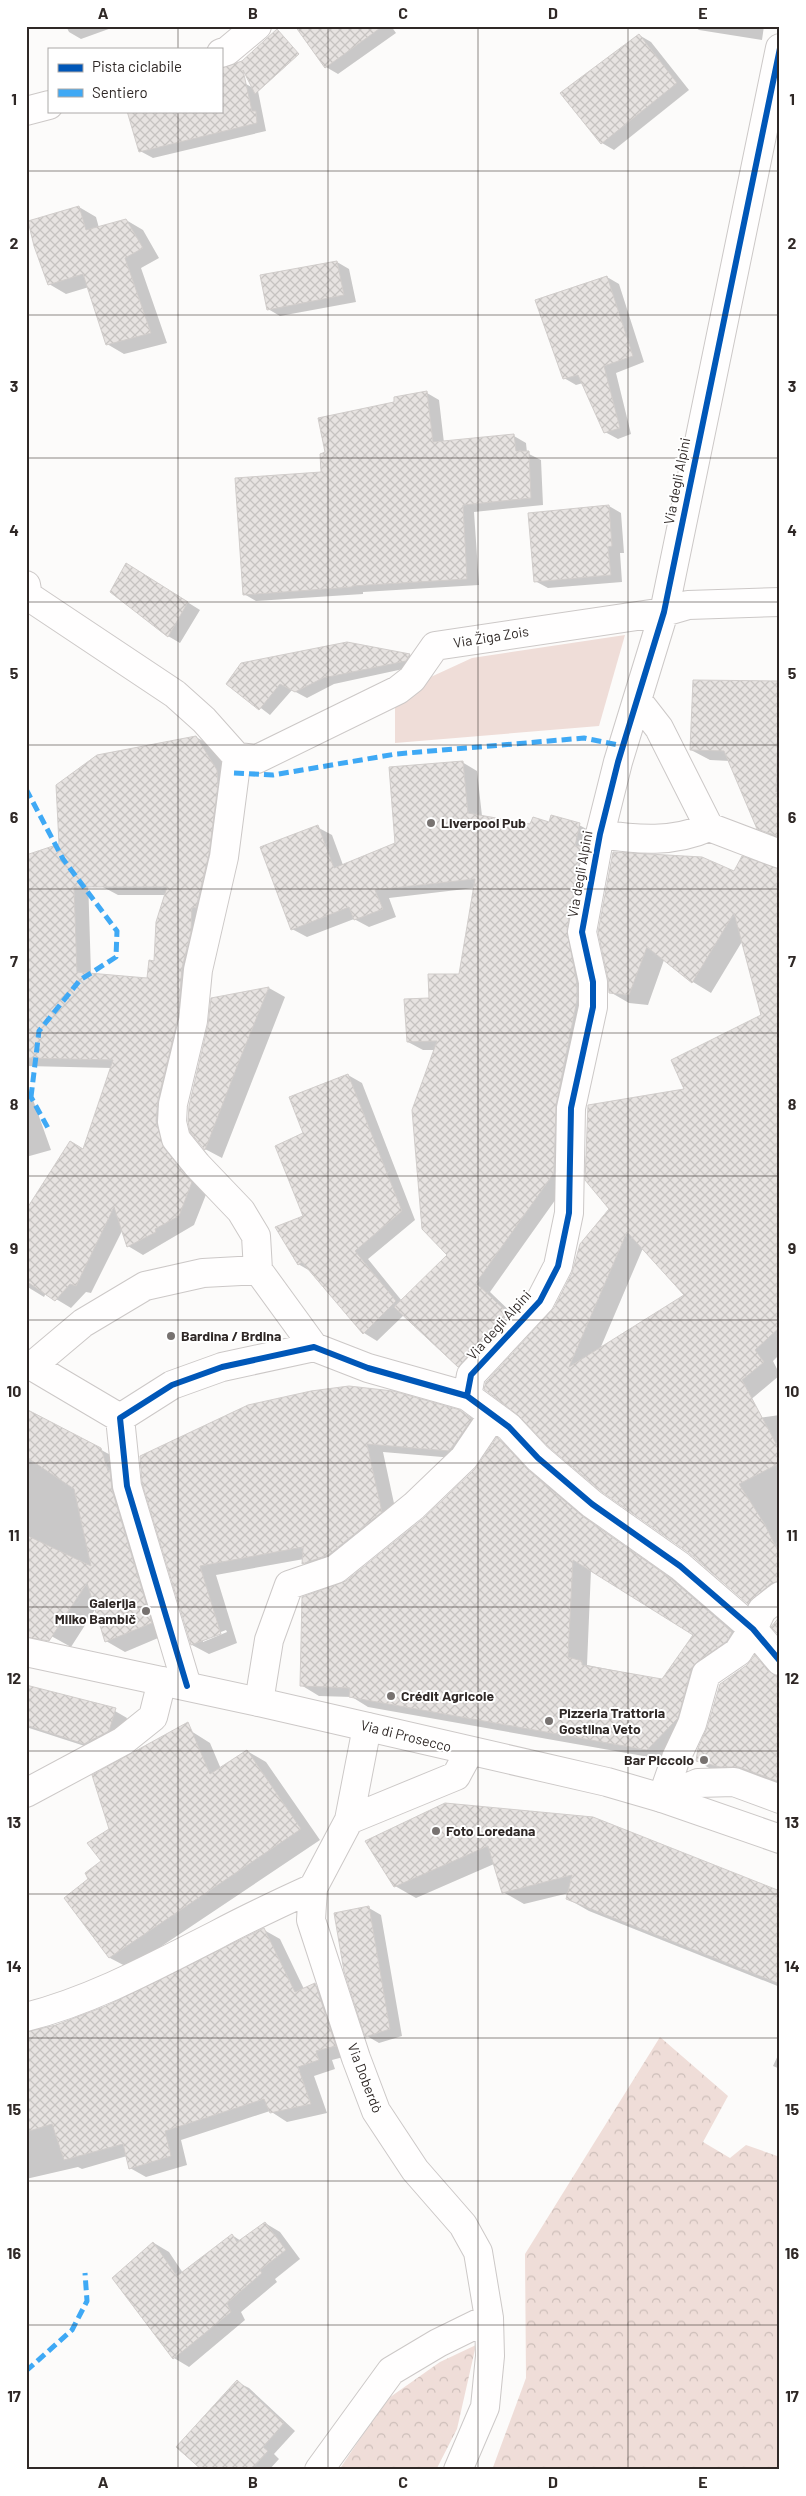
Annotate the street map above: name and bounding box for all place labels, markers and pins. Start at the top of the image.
place label: Liverpool Pub [441,814,526,831]
marker: Liverpool Pub [425,817,437,829]
place label: Bardina / Brdina [181,1327,281,1344]
marker: Bardina / Brdina [165,1330,177,1342]
place label: Galerija Milko Bambič [55,1594,136,1627]
marker: Galerija Milko Bambič [140,1605,152,1617]
place label: Crédit Agricole [401,1687,494,1704]
marker: Crédit Agricole [385,1690,397,1702]
place label: Pizzeria Trattoria Gostilna Veto [559,1704,665,1737]
marker: Pizzeria Trattoria Gostilna Veto [543,1715,555,1727]
place label: Bar Piccolo [624,1751,694,1768]
marker: Bar Piccolo [698,1754,710,1766]
place label: Foto Loredana [446,1822,535,1839]
marker: Foto Loredana [430,1825,442,1837]

